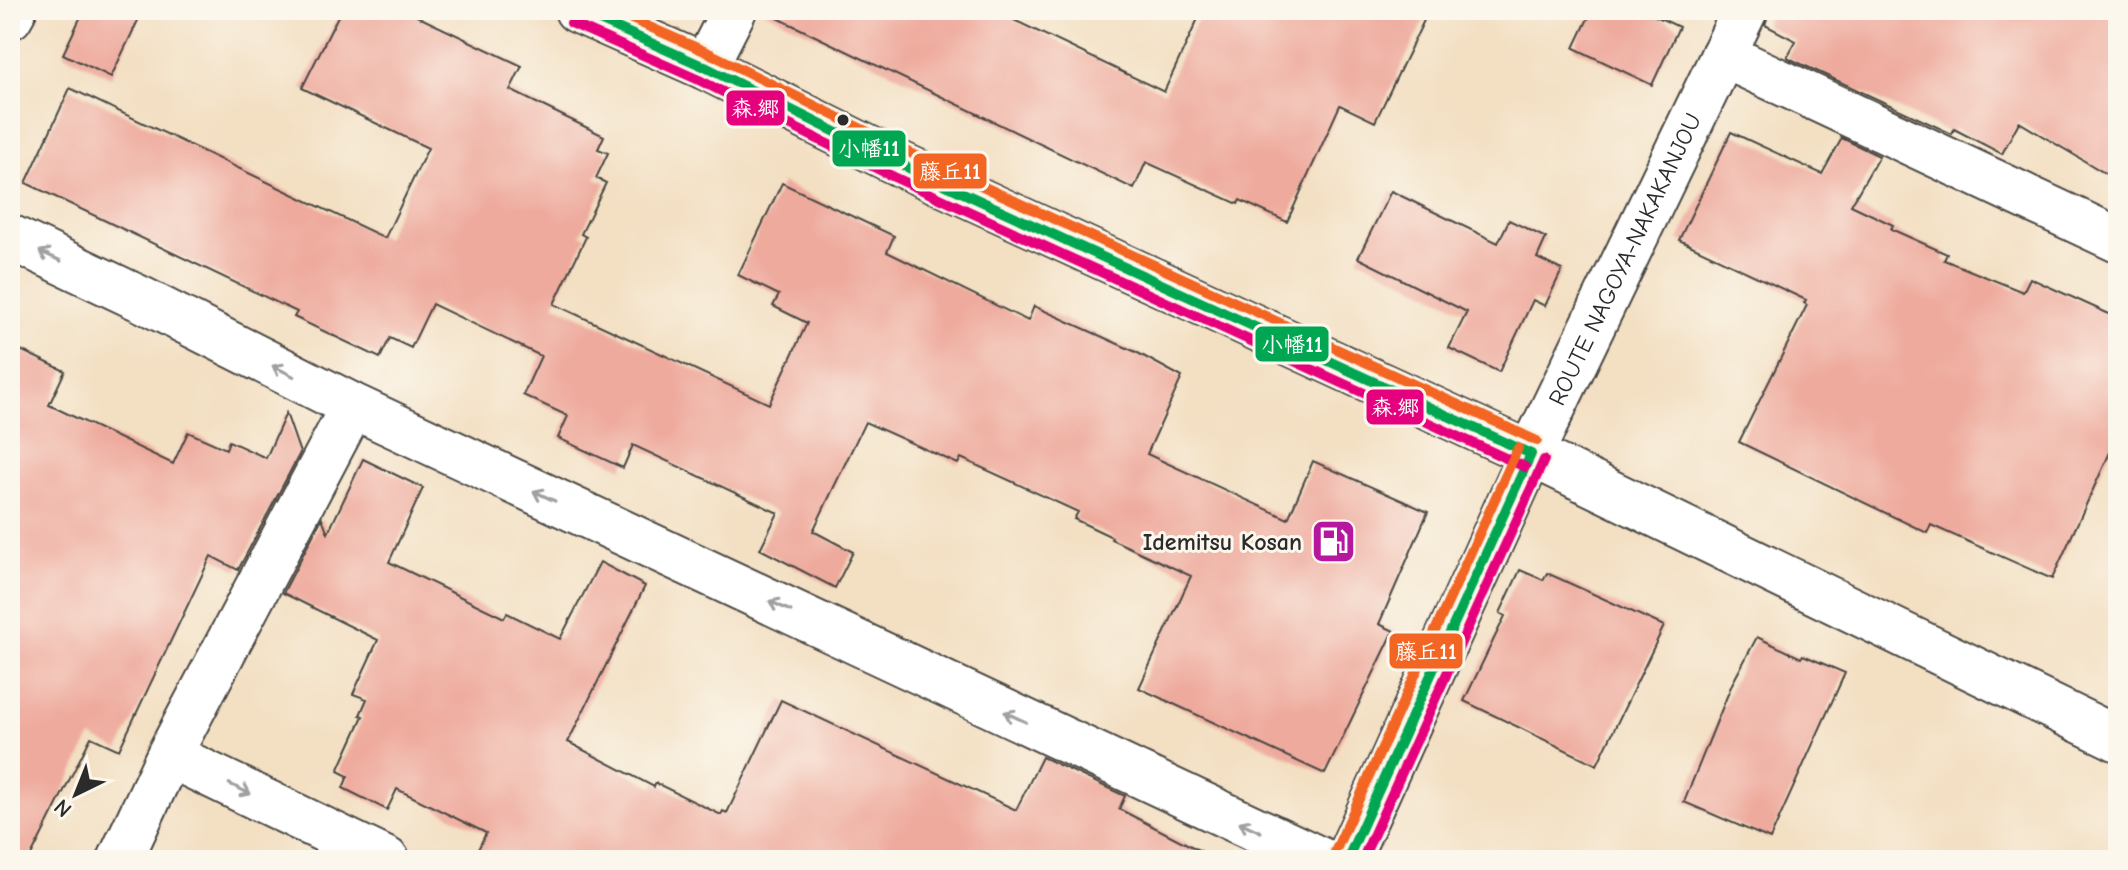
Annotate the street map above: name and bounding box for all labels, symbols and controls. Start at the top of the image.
line badge: 森.郷 [725,89,786,127]
text: 森.郷 [731,96,779,122]
street label: ROUTE NAGOYA-NAKAKANJOU [1543,109,1707,410]
unlabelled marker [835,112,851,128]
line badge: 小幡11 [831,129,907,168]
text: 小幡11 [838,136,900,162]
line badge: 藤丘11 [912,152,988,190]
text: 藤丘11 [919,159,981,185]
one-way arrow [39,248,63,263]
line badge: 小幡11 [1254,325,1330,363]
text: 小幡11 [1261,332,1323,358]
one-way arrow [272,363,296,378]
line badge: 森.郷 [1365,388,1425,426]
text: 森.郷 [1371,395,1419,421]
one-way arrow [532,488,556,503]
fuel station icon: Idemitsu Kosan [1309,518,1357,566]
place label: Idemitsu Kosan [1143,528,1302,556]
one-way arrow [768,598,792,613]
line badge: 藤丘11 [1388,632,1464,670]
text: 藤丘11 [1395,639,1457,665]
one-way arrow [1003,709,1027,724]
north arrow [36,754,116,834]
one-way arrow [227,782,251,797]
text: N [49,793,77,822]
one-way arrow [1239,819,1263,834]

